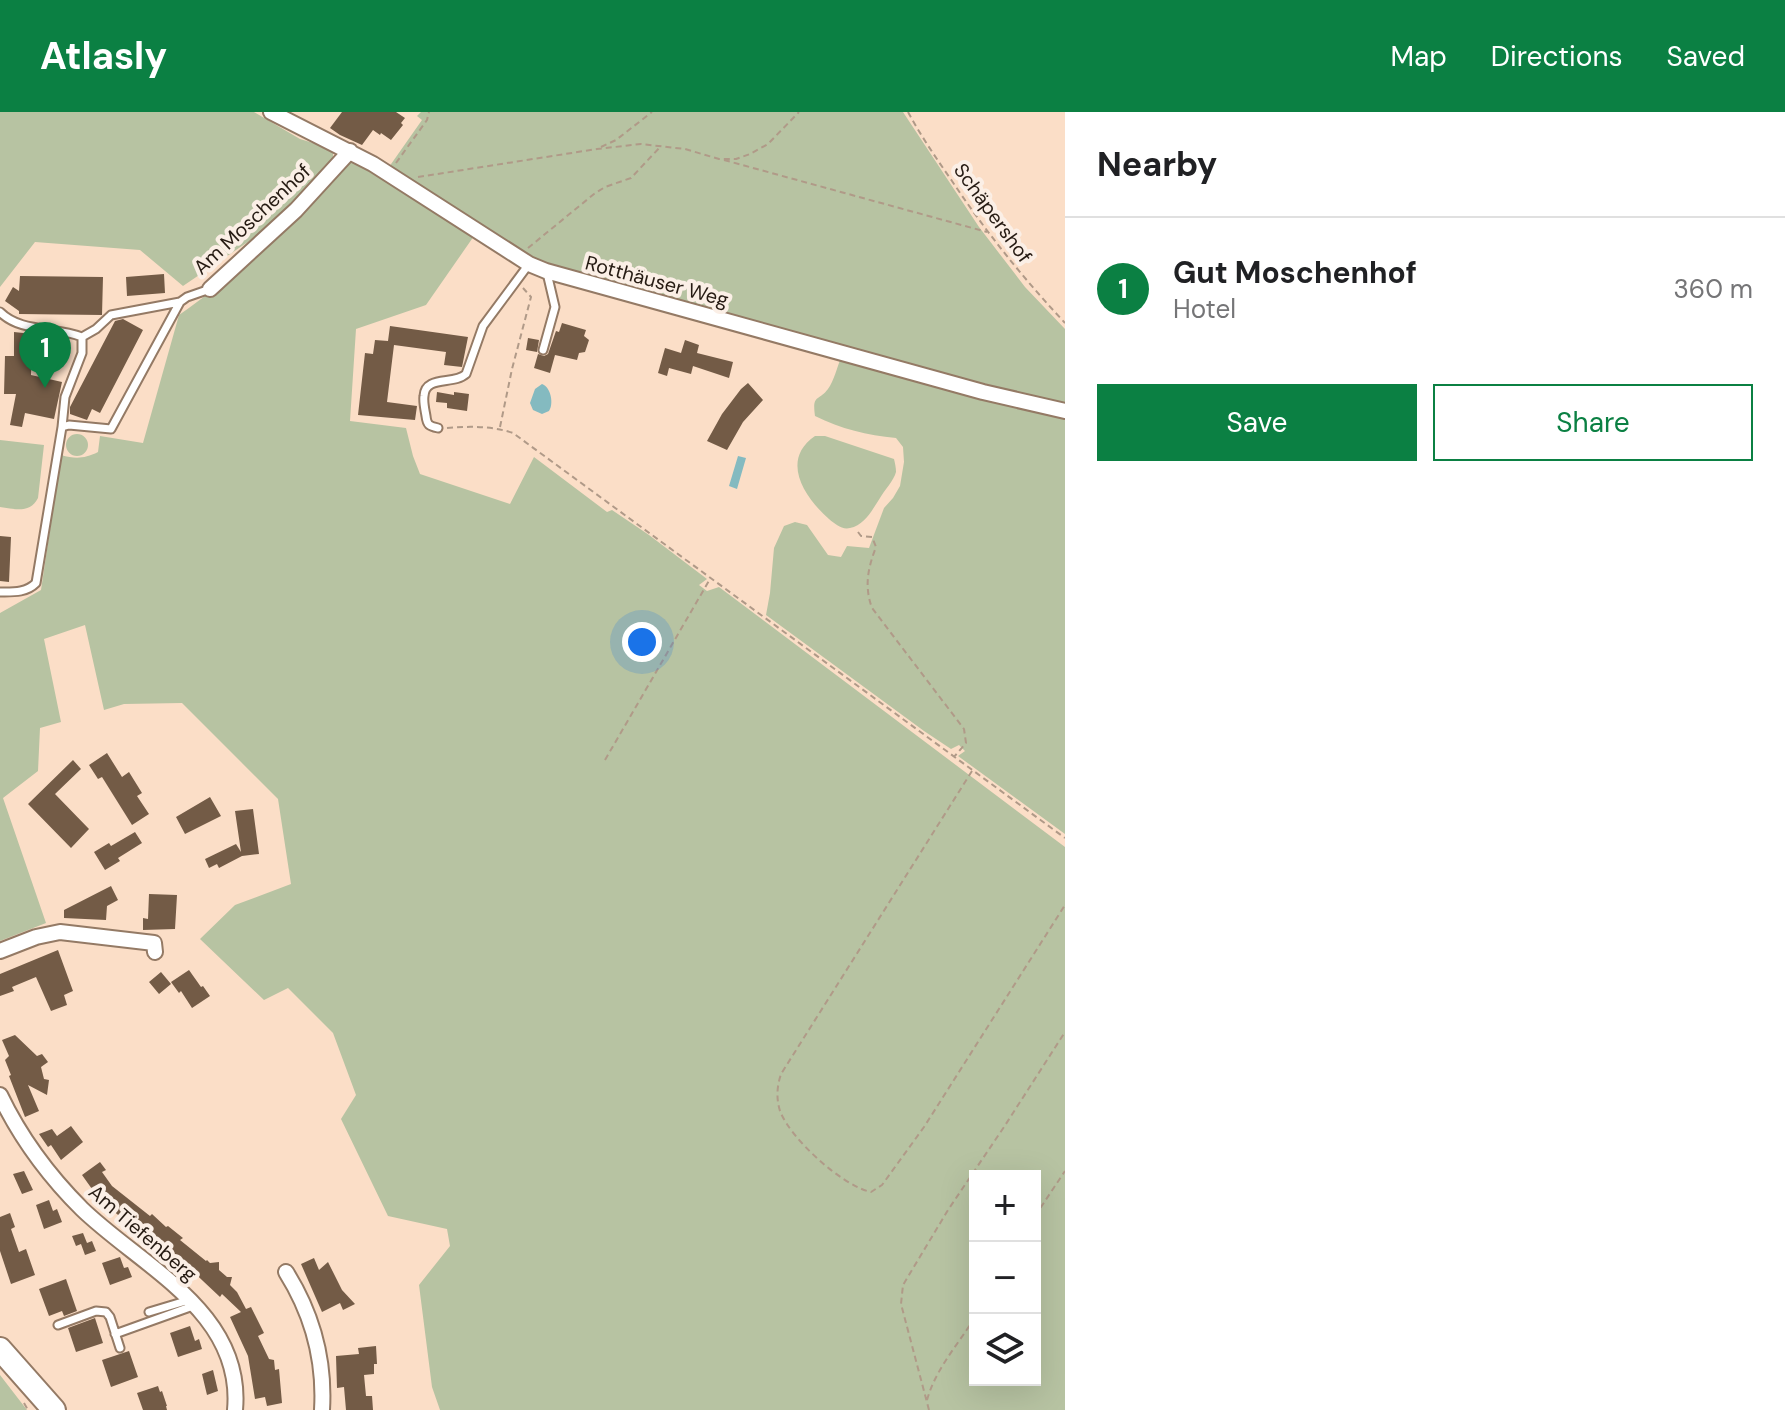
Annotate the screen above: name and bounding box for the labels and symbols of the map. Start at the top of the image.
street label: Am Moschenhof [188,158,316,280]
street label: Schäpershof [948,158,1038,268]
street label: Rotthäuser Weg [583,249,731,313]
pin: 1 [19,322,71,388]
your location [622,622,662,662]
street label: Am Tiefenberg [83,1179,203,1287]

